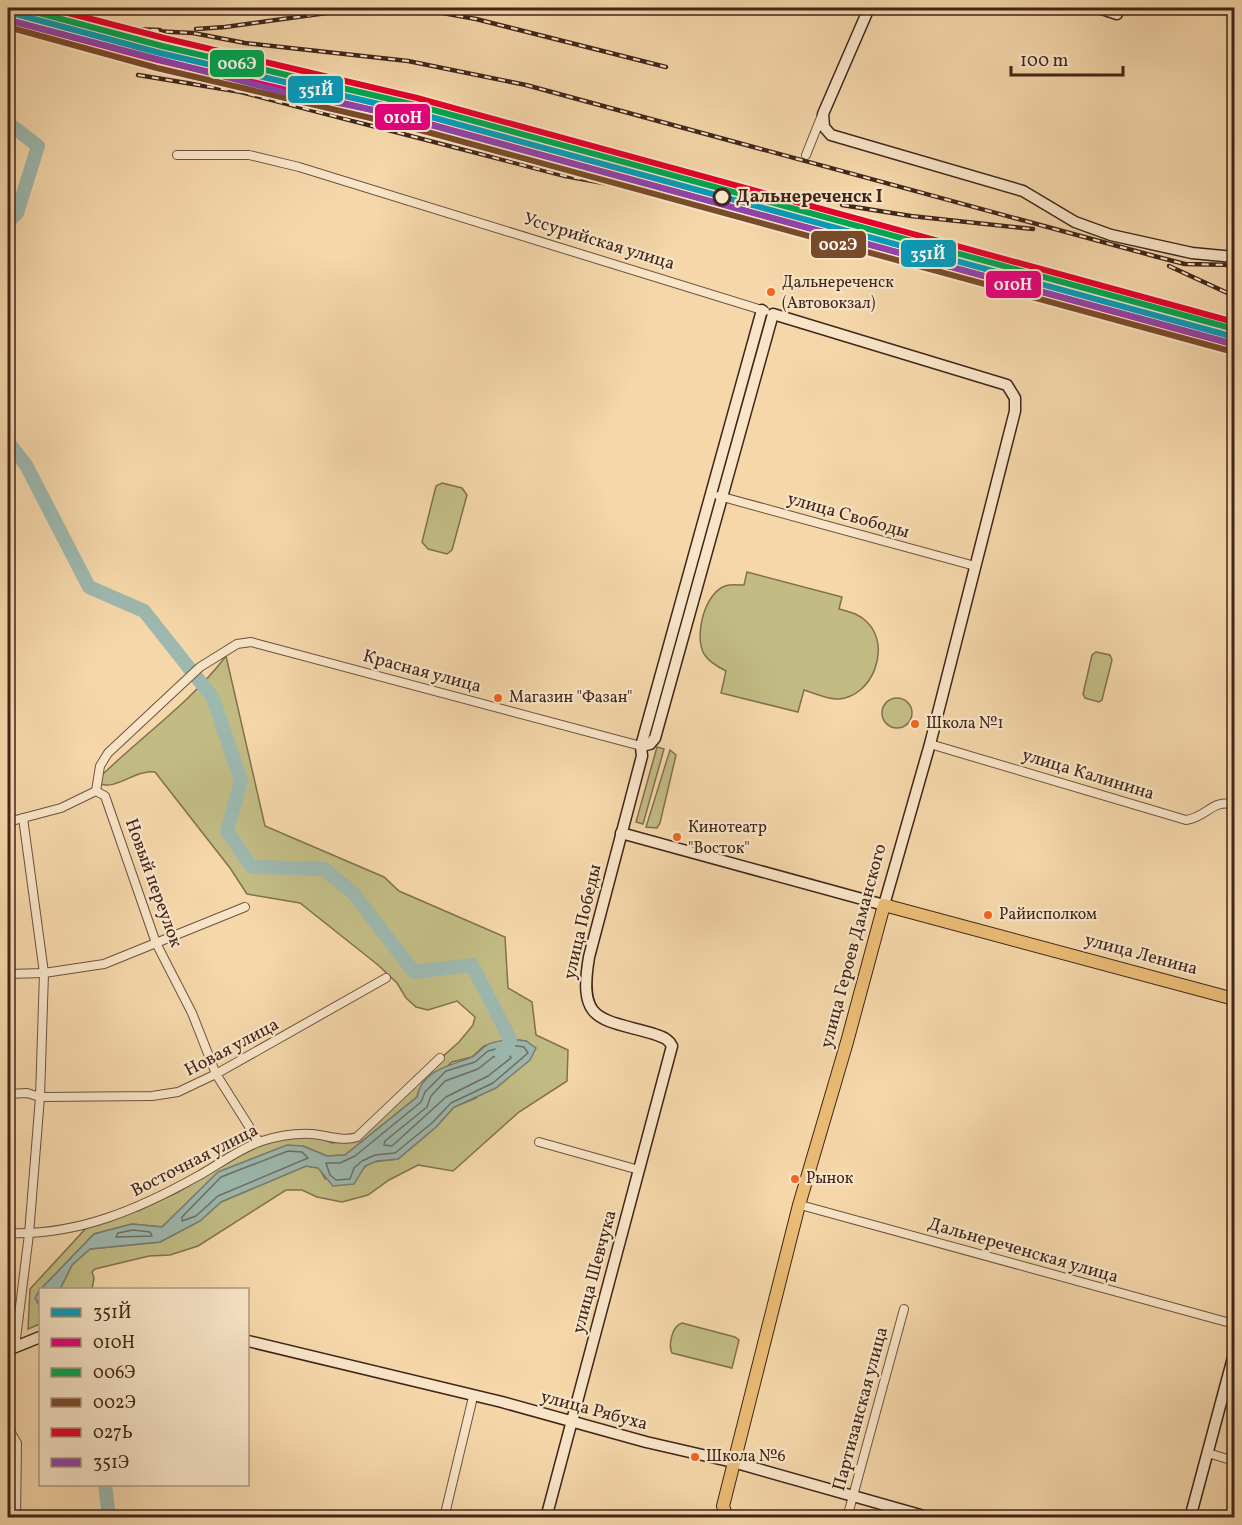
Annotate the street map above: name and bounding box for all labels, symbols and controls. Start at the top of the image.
scale bar [1011,39,1124,77]
line badge: 006Э [209,49,265,78]
text: 100 m [1020,49,1069,74]
text: 006Э [218,54,256,76]
line badge: 351Й [287,75,344,104]
text: 351Й [299,79,333,102]
line badge: 010Н [374,103,431,131]
text: 010Н [384,108,422,130]
place label: Дальнереченск I [736,185,883,210]
marker: Дальнереченск I [713,188,731,206]
street label: Уссурийская улица [520,207,678,277]
line badge: 002Э [810,230,867,259]
text: 002Э [819,235,857,257]
line badge: 351Й [900,239,957,268]
text: 351Й [911,243,945,266]
line badge: 010Н [985,270,1042,299]
place label: Дальнереченск (Автовокзал) [782,272,894,315]
text: 010Н [994,275,1032,297]
marker: Дальнереченск (Автовокзал) [765,286,777,298]
street label: улица Свободы [784,487,912,545]
street label: Красная улица [360,644,484,700]
place label: Магазин "Фазан" [509,687,633,709]
marker: Магазин "Фазан" [492,692,504,704]
place label: Школа №1 [926,713,1004,735]
marker: Школа №1 [909,718,921,730]
street label: улица Калинина [1019,743,1157,807]
street label: Новый переулок [118,815,188,951]
place label: Кинотеатр "Восток" [688,817,767,860]
marker: Кинотеатр "Восток" [671,831,683,843]
street label: улица Героев Даманского [815,841,893,1051]
street label: улица Победы [558,862,608,982]
place label: Райисполком [999,904,1097,926]
marker: Райисполком [982,909,994,921]
street label: улица Ленина [1082,928,1200,982]
street label: Новая улица [180,1013,284,1083]
street label: Восточная улица [127,1118,263,1204]
place label: Рынок [806,1168,854,1190]
marker: Рынок [789,1173,801,1185]
street label: улица Шевчука [567,1207,623,1336]
street label: Дальнереченская улица [925,1212,1121,1290]
legend [39,1288,249,1486]
text: 351Й [93,1301,131,1326]
street label: Партизанская улица [827,1324,895,1494]
text: 010Н [93,1331,135,1356]
text: 006Э [93,1361,135,1386]
street label: улица Рябуха [538,1385,650,1437]
text: 002Э [93,1391,136,1416]
text: 027Ь [93,1421,133,1446]
place label: Школа №6 [706,1446,786,1468]
text: 351Э [93,1451,129,1476]
marker: Школа №6 [689,1451,701,1463]

